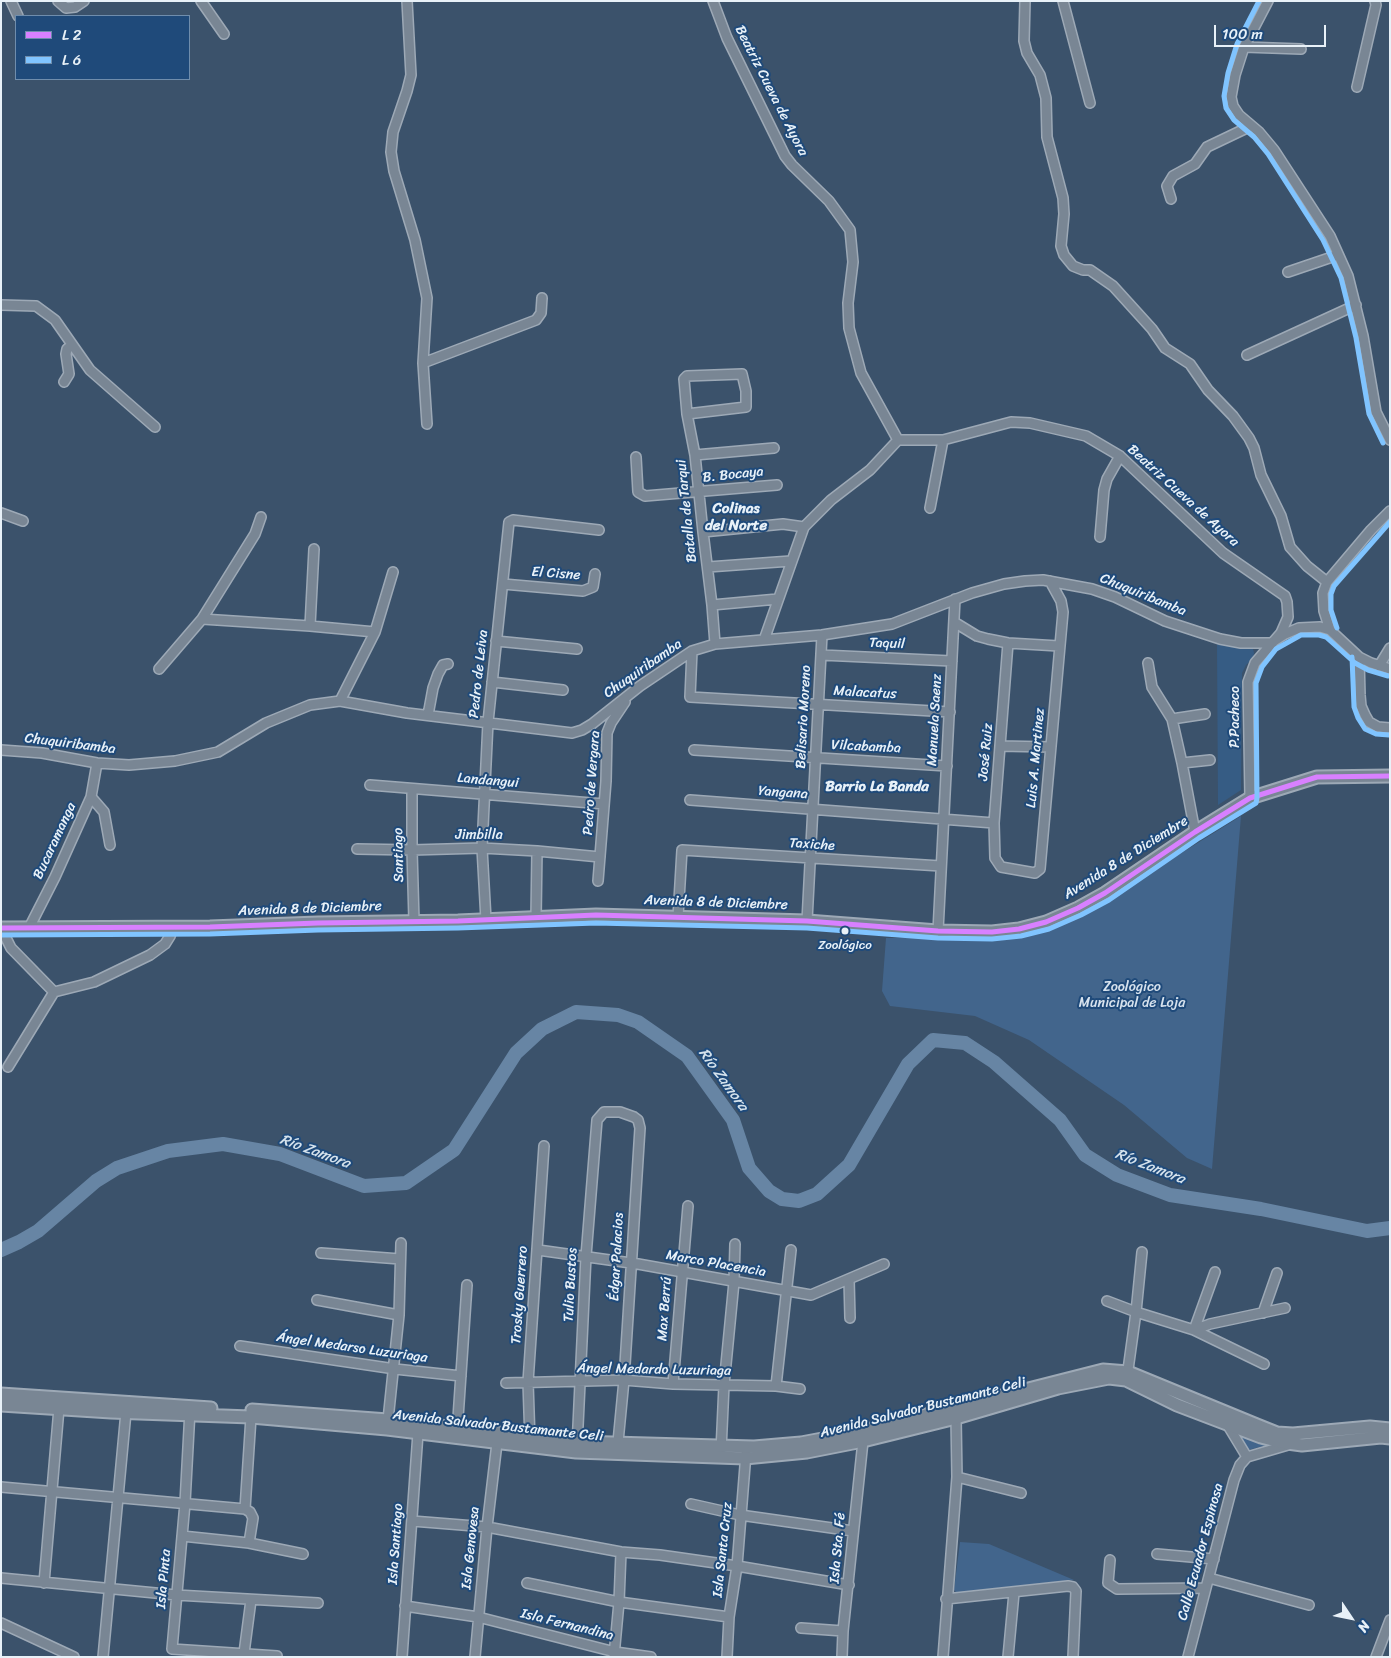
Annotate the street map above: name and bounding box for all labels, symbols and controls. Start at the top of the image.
legend [15,15,190,80]
scale bar [1216,15,1328,47]
text: 100 m [1222,21,1263,47]
text: L 2 [62,22,82,48]
street label: Beatriz Cueva de Ayora [731,23,811,159]
text: L 6 [62,47,81,73]
street label: Beatriz Cueva de Ayora [1124,442,1242,550]
street label: Batalla de Tarqui [673,459,701,563]
street label: B. Bocaya [702,463,764,487]
district label: Colinas del Norte [705,500,767,535]
street label: El Cisne [531,564,581,584]
street label: Chuquiribamba [1098,570,1188,620]
street label: Pedro de Leiva [466,629,492,719]
street label: Taquil [869,635,905,653]
street label: Chuquiribamba [601,636,685,702]
street label: Belisario Moreno [793,665,815,769]
street label: Manuela Saenz [924,674,946,766]
street label: Malacatus [833,683,897,703]
street label: P.Pacheco [1227,686,1243,748]
street label: Luis A. Martinez [1023,707,1049,809]
street label: José Ruiz [975,723,997,781]
street label: Chuquiribamba [24,730,116,758]
street label: Pedro de Vergara [580,730,604,836]
street label: Vilcabamba [831,737,901,757]
street label: Landangui [457,770,519,792]
district label: Barrio La Banda [825,778,929,796]
street label: Yangana [758,783,808,803]
street label: Bucaramanga [30,800,80,882]
street label: Avenida 8 de Diciembre [1061,813,1191,903]
street label: Jimbilla [455,827,503,843]
street label: Santiago [390,828,408,882]
street label: Taxiche [789,835,835,855]
street label: Avenida 8 de Diciembre [644,892,788,914]
street label: Avenida 8 de Diciembre [238,898,382,920]
marker: Zoológico [840,926,850,936]
place label: Zoológico [818,938,872,954]
park label: Zoológico Municipal de Loja [1079,979,1185,1012]
water label: Río Zamora [694,1045,752,1115]
water label: Río Zamora [277,1131,353,1173]
water label: Río Zamora [1113,1145,1187,1189]
street label: Édgar Palacios [606,1212,628,1302]
street label: Trosky Guerrero [508,1245,532,1345]
street label: Marco Placencia [665,1247,767,1281]
street label: Tulio Bustos [561,1248,581,1322]
street label: Max Berrú [654,1276,676,1342]
street label: Ángel Medarso Luzuriaga [275,1329,429,1367]
street label: Ángel Medardo Luzuriaga [577,1360,731,1380]
street label: Avenida Salvador Bustamante Celi [818,1374,1028,1442]
street label: Avenida Salvador Bustamante Celi [392,1407,604,1445]
street label: Calle Ecuador Espinosa [1175,1482,1227,1622]
street label: Isla Santa Cruz [710,1502,736,1598]
street label: Isla Santiago [385,1503,407,1585]
street label: Isla Genovesa [458,1506,484,1590]
street label: Isla Sta. Fé [827,1512,849,1584]
street label: Isla Pinta [153,1549,175,1609]
north arrow [1326,1593,1376,1643]
street label: Isla Fernandina [519,1605,615,1645]
text: N [1351,1616,1377,1638]

